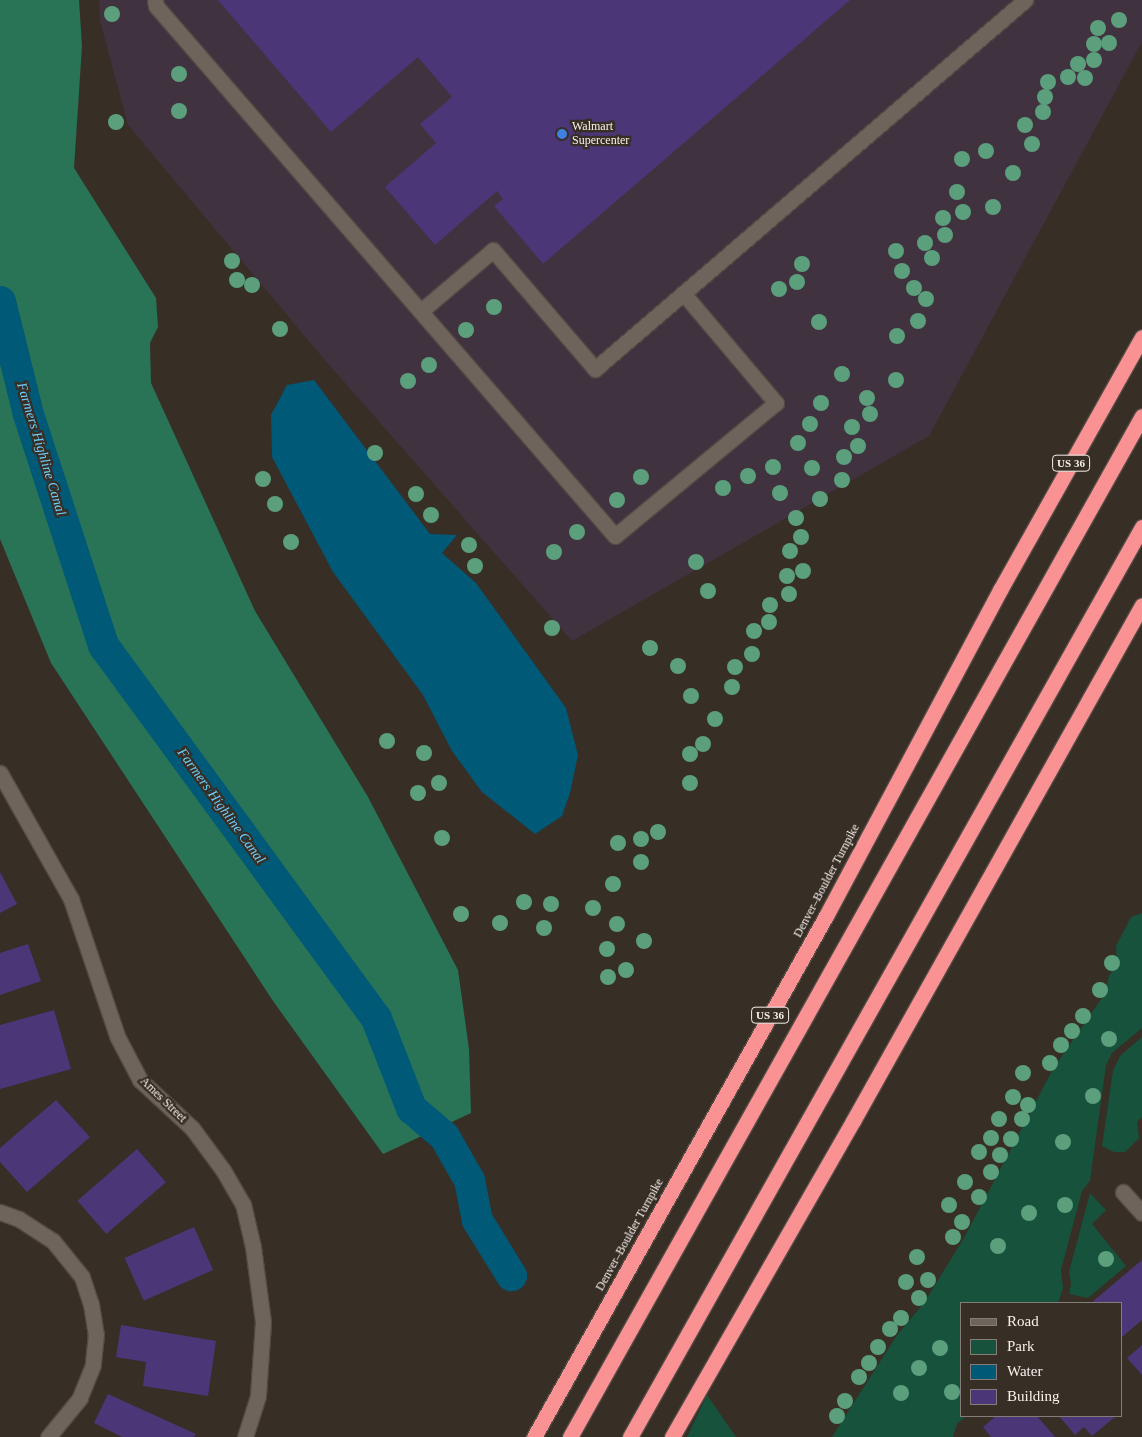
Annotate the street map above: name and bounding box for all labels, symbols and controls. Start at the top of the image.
place label: Walmart Supercenter [572,120,629,148]
marker: Walmart Supercenter [556,128,568,140]
water label: Farmers Highline Canal [13,380,69,518]
road number: US 36 [1051,454,1091,472]
water label: Farmers Highline Canal [174,745,268,867]
street label: Denver–Boulder Turnpike [791,822,863,940]
road number: US 36 [750,1006,790,1024]
street label: Ames Street [137,1074,189,1126]
street label: Denver–Boulder Turnpike [593,1176,667,1294]
legend [960,1302,1122,1417]
text: Road [1007,1313,1039,1329]
text: Park [1007,1338,1035,1354]
text: Water [1007,1363,1042,1379]
text: Building [1007,1388,1060,1404]

